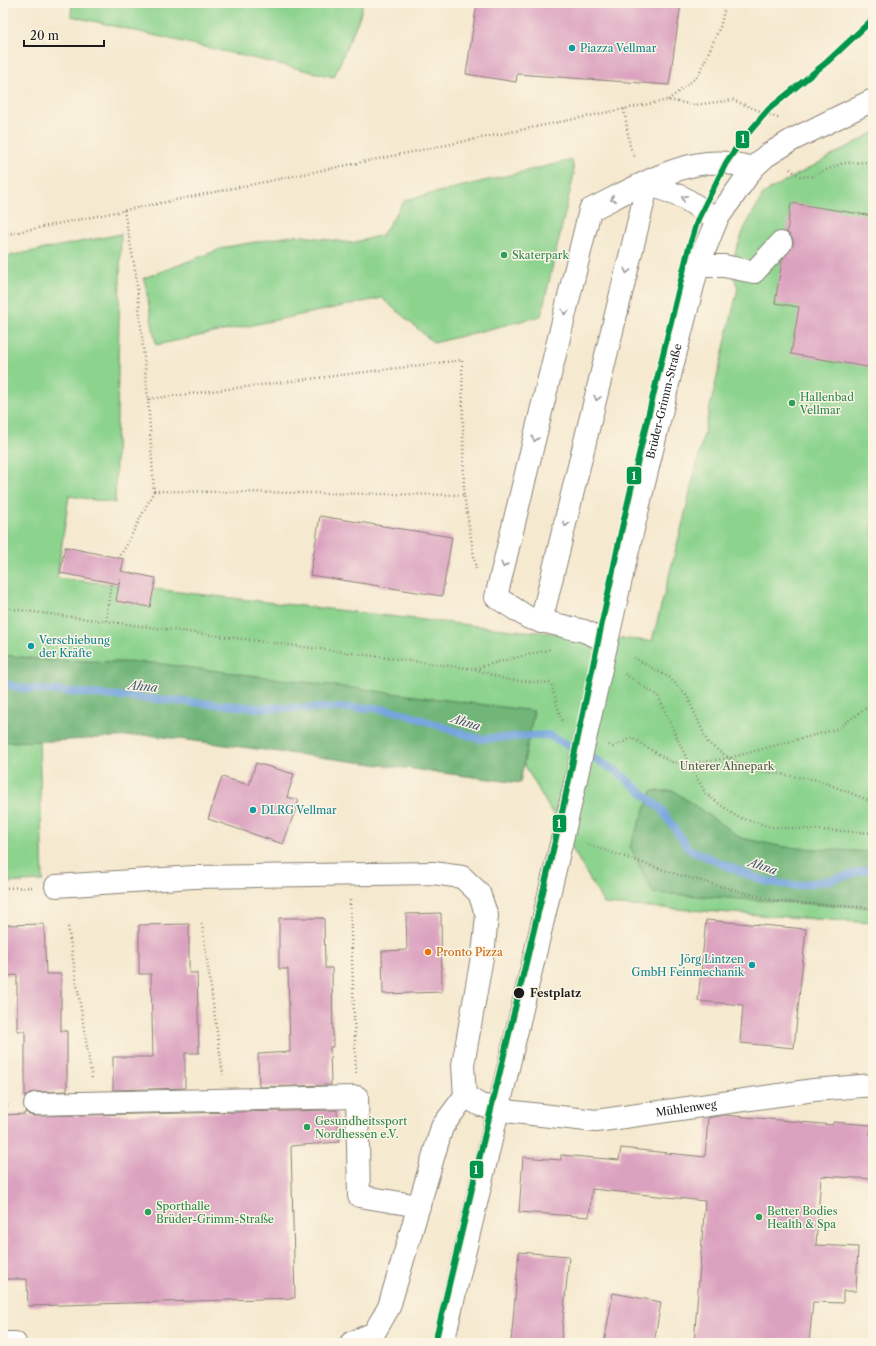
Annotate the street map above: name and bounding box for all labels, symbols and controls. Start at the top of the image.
scale bar [24,22,104,48]
text: 20 m [30,28,59,43]
place label: Piazza Vellmar [580,41,657,55]
marker: Piazza Vellmar [567,43,577,53]
line badge: 1 [735,130,750,149]
text: 1 [741,132,746,146]
one-way arrow [609,194,617,202]
one-way arrow [680,195,688,203]
place label: Skaterpark [512,248,569,262]
marker: Skaterpark [499,250,509,260]
one-way arrow [624,268,632,274]
one-way arrow [562,309,570,315]
street label: Brüder-Grimm-Straße [643,342,685,460]
place label: Hallenbad Vellmar [799,390,854,417]
one-way arrow [593,394,601,401]
marker: Hallenbad Vellmar [787,398,797,408]
one-way arrow [531,435,539,442]
line badge: 1 [626,466,642,485]
text: 1 [632,469,637,483]
one-way arrow [562,520,571,527]
one-way arrow [500,561,509,568]
place label: Verschiebung der Kräfte [38,633,110,660]
marker: Verschiebung der Kräfte [26,641,36,651]
water label: Ahna [126,677,158,695]
water label: Ahna [448,710,482,733]
park label: Unterer Ahnepark [680,759,775,773]
place label: DLRG Vellmar [261,803,337,817]
marker: DLRG Vellmar [248,805,258,815]
line badge: 1 [552,814,567,833]
text: 1 [557,817,562,831]
water label: Ahna [745,854,779,878]
place label: Pronto Pizza [436,945,503,959]
marker: Pronto Pizza [423,947,433,957]
place label: Jörg Lintzen GmbH Feinmechanik [632,952,745,979]
marker: Jörg Lintzen GmbH Feinmechanik [747,960,757,970]
marker: Festplatz [512,986,526,1000]
place label: Festplatz [530,986,581,1000]
street label: Mühlenweg [655,1097,718,1119]
place label: Gesundheitssport Nordhessen e.V. [315,1114,407,1141]
marker: Gesundheitssport Nordhessen e.V. [302,1122,312,1132]
line badge: 1 [469,1160,484,1179]
text: 1 [474,1163,479,1177]
place label: Sporthalle Brüder-Grimm-Straße [156,1199,274,1226]
place label: Better Bodies Health & Spa [767,1204,838,1231]
marker: Sporthalle Brüder-Grimm-Straße [143,1207,153,1217]
marker: Better Bodies Health & Spa [754,1212,764,1222]

